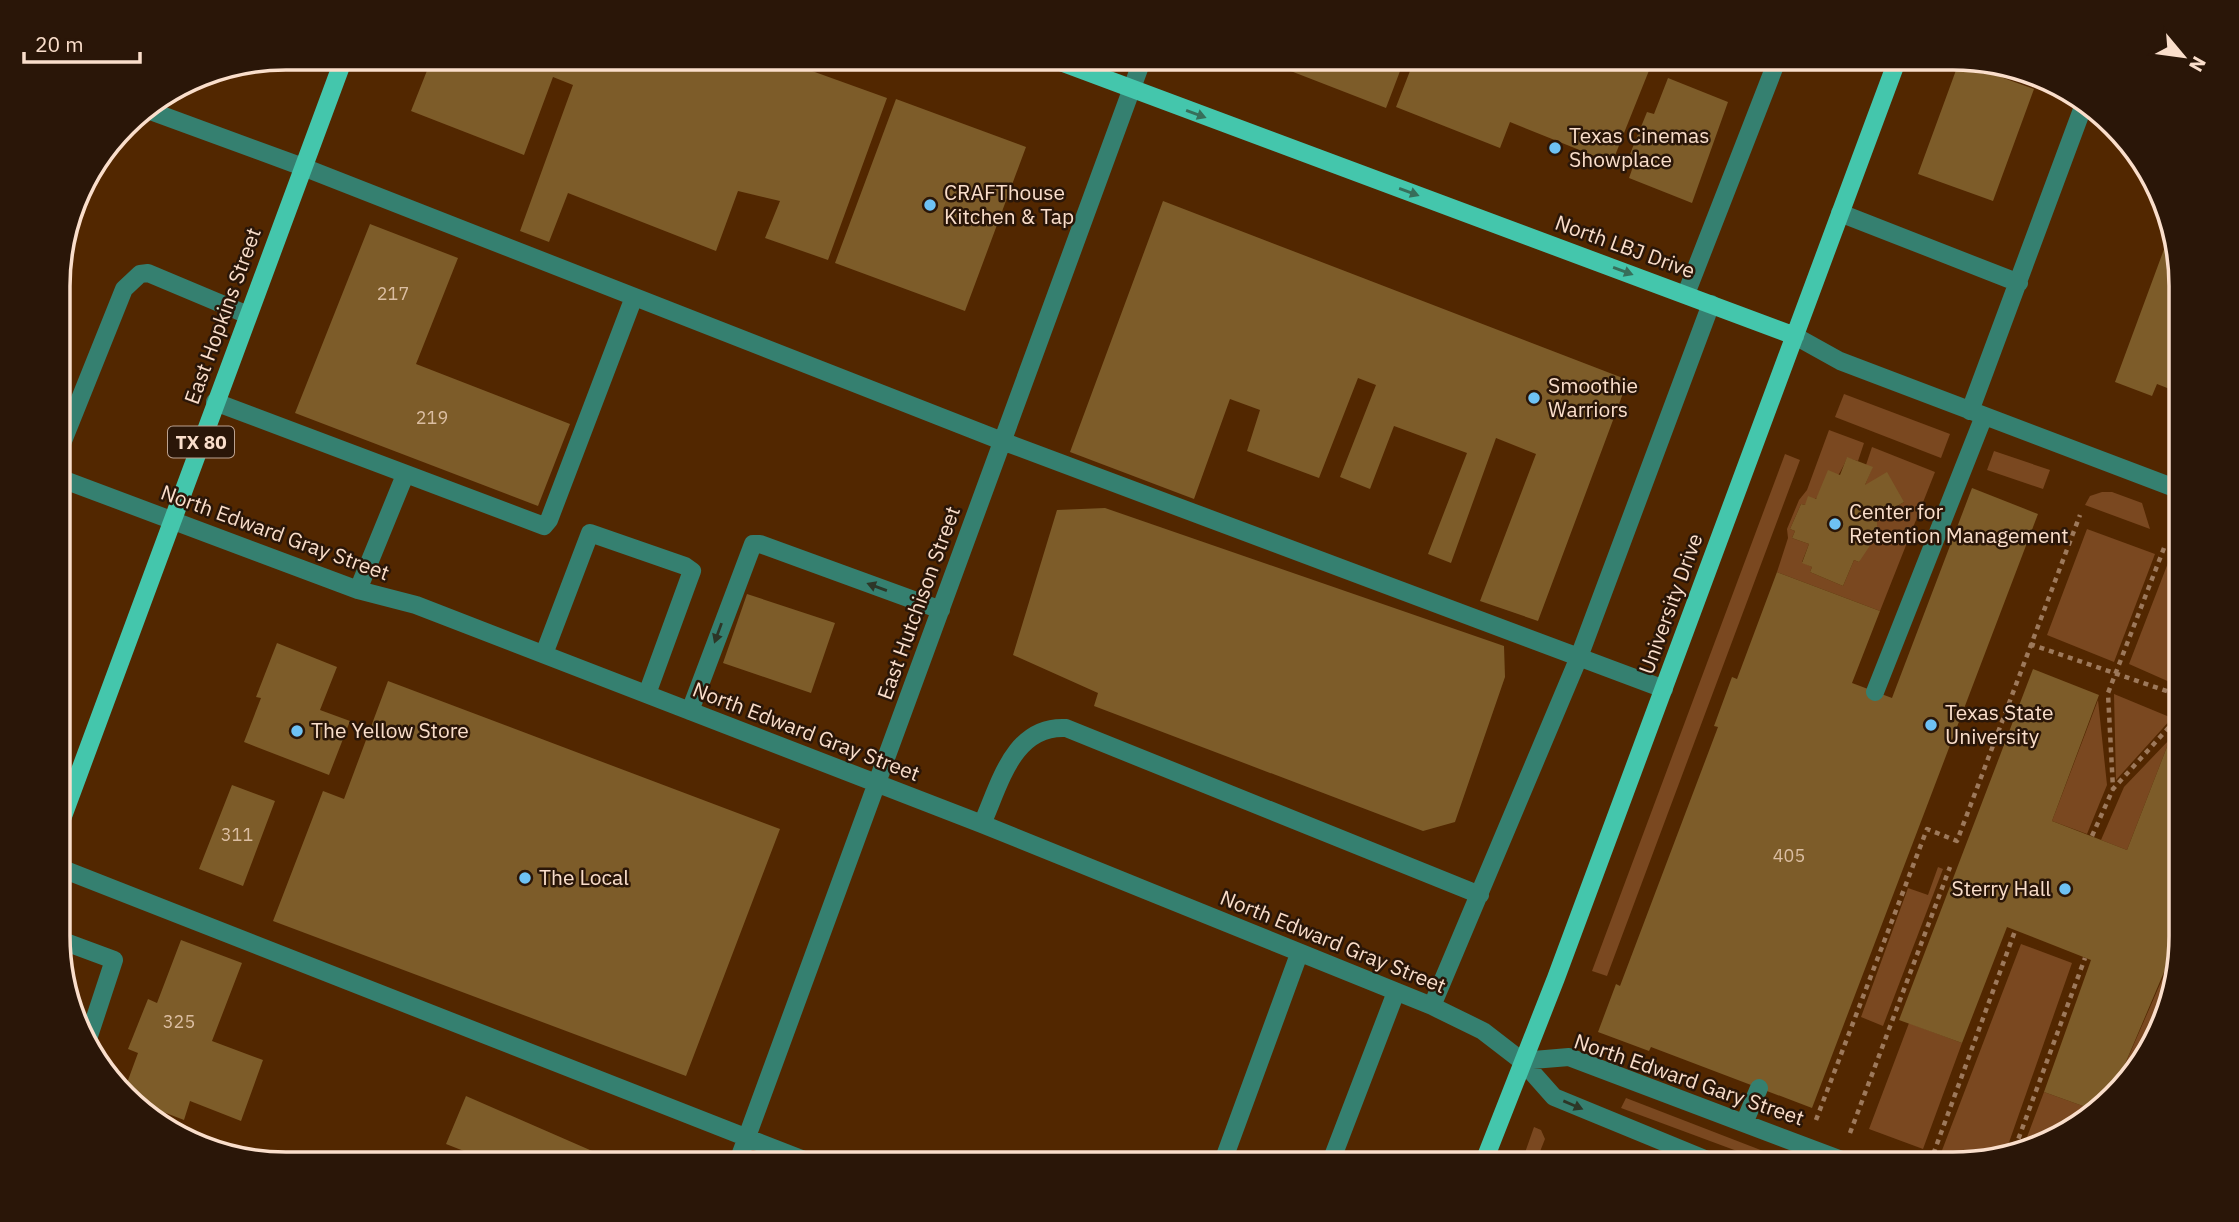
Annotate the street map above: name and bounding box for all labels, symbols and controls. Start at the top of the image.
scale bar [24,21,140,65]
north arrow [2148,21,2218,91]
text: 20 m [35,30,84,58]
text: N [2184,52,2212,76]
one-way arrow [1185,108,1206,119]
place label: Texas Cinemas Showplace [1569,121,1710,173]
marker: Texas Cinemas Showplace [1547,140,1563,156]
place label: CRAFThouse Kitchen & Tap [944,178,1074,230]
one-way arrow [1399,187,1420,198]
marker: CRAFThouse Kitchen & Tap [922,197,938,213]
street label: North LBJ Drive [1551,208,1699,284]
street label: East Hopkins Street [177,224,267,408]
one-way arrow [1612,265,1633,276]
house number: 217 [377,282,409,305]
place label: Smoothie Warriors [1548,371,1638,423]
marker: Smoothie Warriors [1526,390,1542,406]
house number: 219 [416,406,448,429]
road number: TX 80 [168,426,234,458]
street label: North Edward Gray Street [157,478,393,586]
place label: Center for Retention Management [1849,497,2069,549]
street label: East Hutchison Street [870,502,966,703]
marker: Center for Retention Management [1827,516,1843,532]
street label: University Drive [1632,529,1708,678]
one-way arrow [867,581,888,592]
one-way arrow [713,623,724,644]
street label: North Edward Gray Street [689,675,924,787]
place label: Texas State University [1945,698,2054,750]
place label: The Yellow Store [311,716,469,744]
marker: Texas State University [1923,717,1939,733]
marker: The Yellow Store [289,723,305,739]
house number: 311 [221,823,253,846]
house number: 405 [1773,844,1805,867]
place label: The Local [539,863,629,891]
marker: The Local [517,870,533,886]
place label: Sterry Hall [1952,874,2051,902]
marker: Sterry Hall [2057,881,2073,897]
street label: North Edward Gray Street [1216,883,1450,999]
house number: 325 [163,1010,195,1033]
street label: North Edward Gary Street [1571,1027,1808,1132]
one-way arrow [1563,1099,1584,1110]

